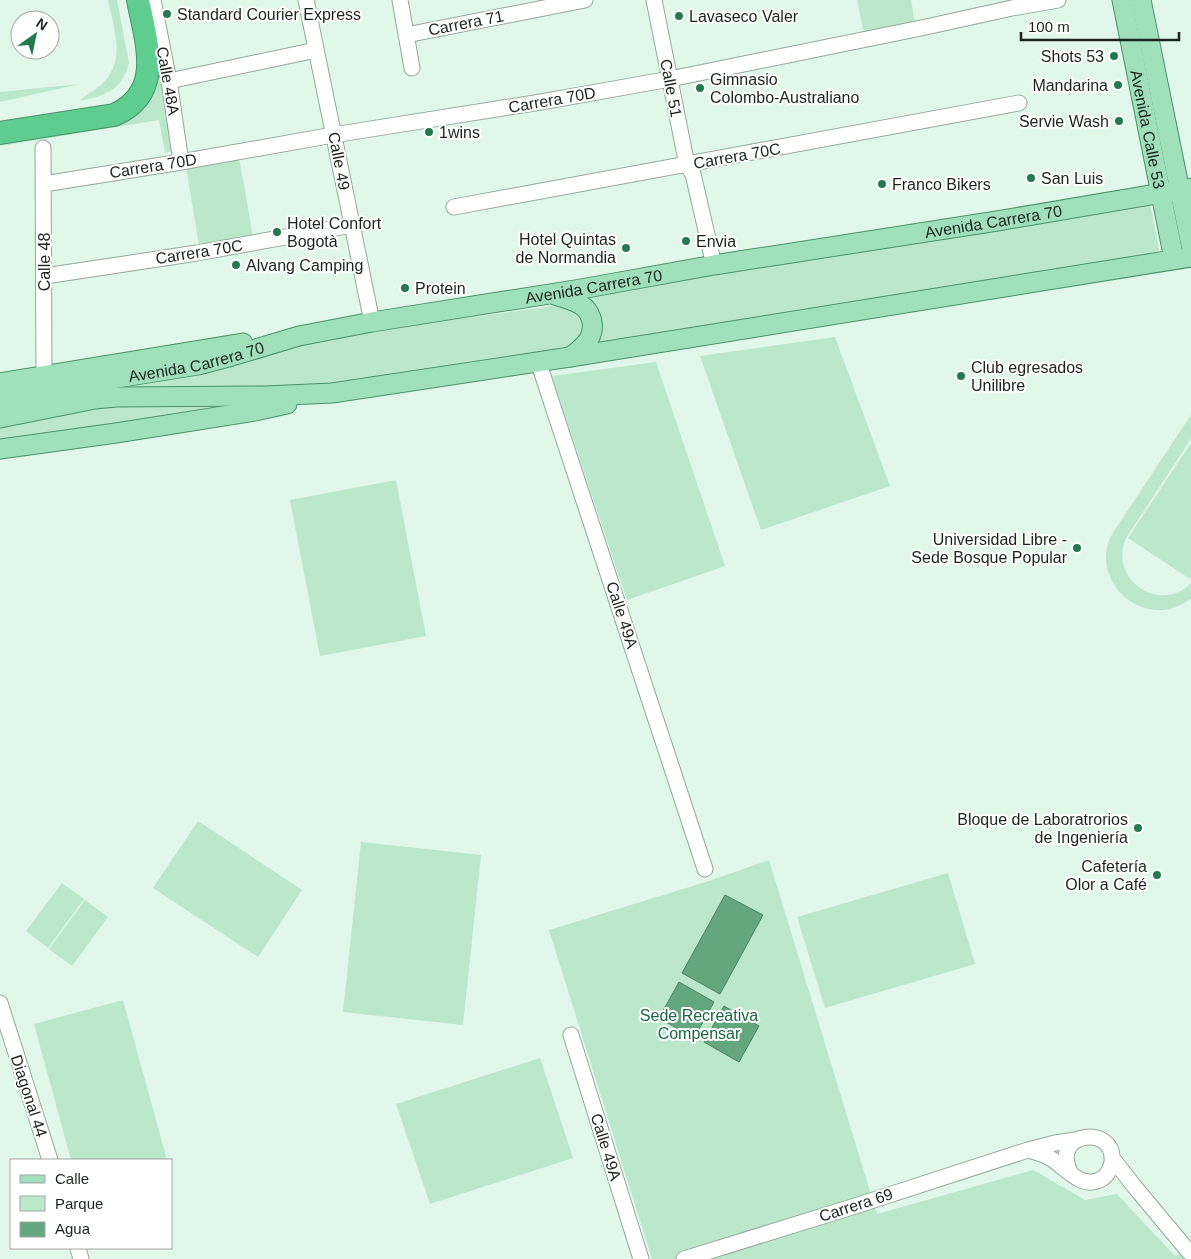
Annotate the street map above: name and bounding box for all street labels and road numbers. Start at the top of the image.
street label: Carrera 71 [427,7,505,39]
street label: Calle 48A [154,45,182,117]
street label: Calle 51 [657,58,685,119]
street label: Avenida Calle 53 [1128,69,1168,190]
street label: Carrera 70D [507,84,597,116]
street label: Calle 49 [325,131,353,192]
street label: Carrera 70C [692,140,782,172]
street label: Carrera 70D [108,151,198,181]
street label: Avenida Carrera 70 [924,202,1063,241]
street label: Calle 48 [36,233,53,291]
street label: Carrera 70C [154,237,244,267]
street label: Avenida Carrera 70 [524,266,663,306]
street label: Avenida Carrera 70 [127,338,266,385]
street label: Calle 49A [603,579,641,651]
street label: Diagonal 44 [8,1053,50,1139]
street label: Calle 49A [588,1111,624,1183]
street label: Carrera 69 [817,1185,895,1225]

